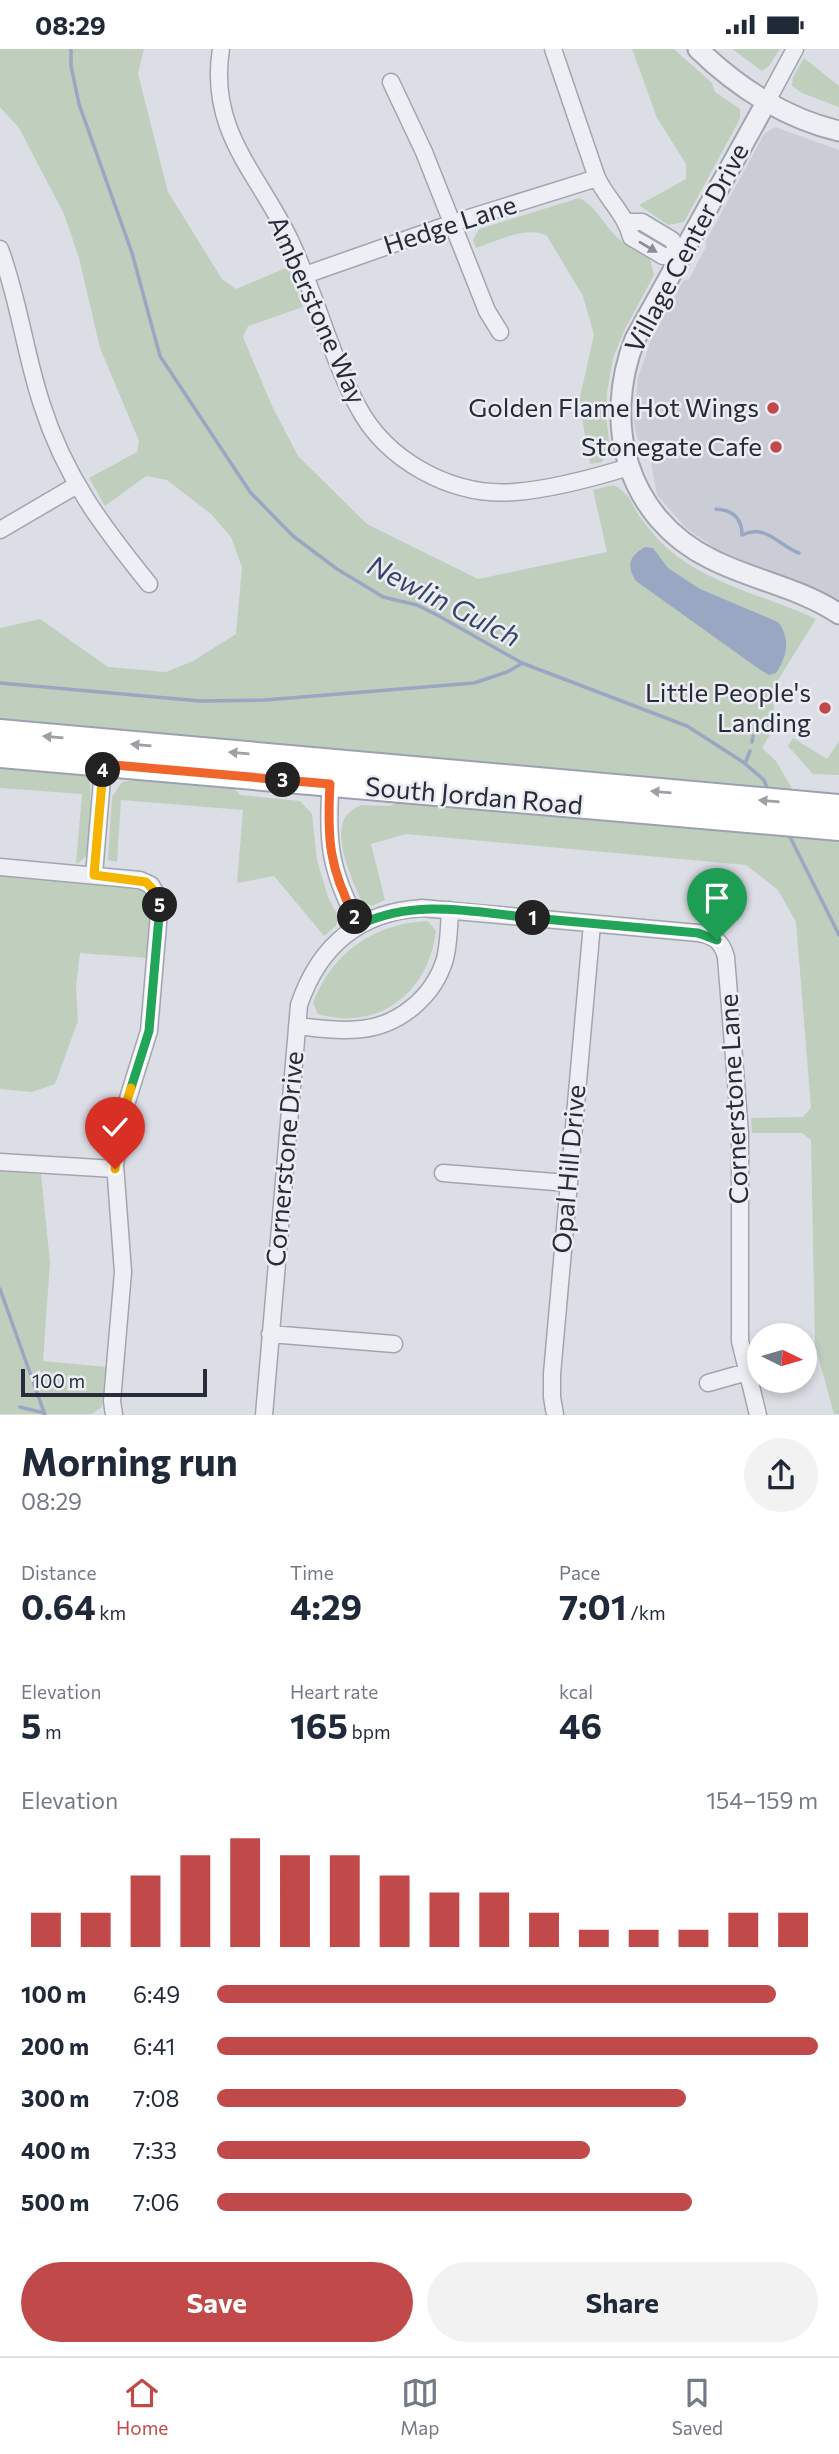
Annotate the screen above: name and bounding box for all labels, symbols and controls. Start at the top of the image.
text: 08:29 [35,9,106,40]
street label: Village Center Drive [617,137,754,357]
street label: Hedge Lane [379,188,520,260]
street label: Amberstone Way [263,210,374,408]
one-way arrow [638,241,657,254]
place label: Golden Flame Hot Wings [468,391,759,422]
marker: Golden Flame Hot Wings [765,400,781,416]
place label: Stonegate Cafe [581,430,762,461]
marker: Stonegate Cafe [768,439,784,455]
water label: Newlin Gulch [362,547,527,653]
place label: Little People's Landing [645,676,811,737]
marker: Little People's Landing [817,700,833,716]
one-way arrow [42,731,64,742]
one-way arrow [130,739,152,750]
one-way arrow [228,748,250,759]
pin: 4 [86,753,120,787]
text: 4 [97,758,108,781]
pin: 3 [266,763,300,797]
text: 3 [277,768,288,791]
street label: South Jordan Road [364,770,584,819]
one-way arrow [650,786,672,797]
one-way arrow [758,795,780,806]
pin [687,868,747,940]
icon: arrive [698,879,736,917]
pin: 5 [142,887,178,923]
text: 5 [154,893,165,916]
pin: 2 [338,899,372,935]
pin: 1 [516,901,550,935]
text: 2 [349,905,360,928]
text: 1 [528,906,537,929]
street label: Cornerstone Lane [712,993,753,1205]
street label: Cornerstone Drive [259,1050,308,1268]
street label: Opal Hill Drive [545,1083,590,1254]
pin [85,1097,145,1169]
icon: check [96,1108,134,1146]
north arrow [747,1323,817,1393]
map controls [747,1323,817,1393]
scale bar [21,1365,206,1397]
text: 100 m [32,1369,85,1392]
text: Morning run [21,1437,238,1484]
button: share [744,1438,818,1512]
text: 08:29 [21,1487,82,1515]
text: Distance [21,1561,97,1584]
text: Time [290,1561,334,1584]
text: Pace [559,1561,600,1584]
text: 0.64 [21,1584,96,1627]
text: 4:29 [290,1584,362,1627]
text: 7:01 [559,1584,627,1627]
text: km [96,1601,126,1624]
text: /km [627,1601,666,1624]
text: Elevation [21,1680,101,1703]
text: Heart rate [290,1680,378,1703]
text: kcal [559,1680,593,1703]
text: 5 [21,1703,41,1746]
text: 165 [290,1703,348,1746]
text: 46 [559,1703,602,1746]
text: m [41,1720,62,1743]
text: bpm [348,1720,391,1743]
text: Elevation [21,1786,118,1814]
text: 154–159 m [706,1786,818,1814]
text: 100 m [21,1980,86,2008]
text: 6:49 [133,1980,180,2008]
text: 200 m [21,2032,89,2060]
text: 6:41 [133,2032,175,2060]
text: 300 m [21,2084,89,2112]
text: 7:08 [133,2084,180,2112]
text: 400 m [21,2136,90,2164]
text: 7:33 [133,2136,177,2164]
text: 500 m [21,2188,89,2216]
text: 7:06 [133,2188,180,2216]
button: Save [21,2262,413,2342]
button: Share [427,2262,818,2342]
tab: Home [116,2374,168,2439]
tab: Map [400,2374,440,2439]
tab: Saved [672,2374,723,2439]

